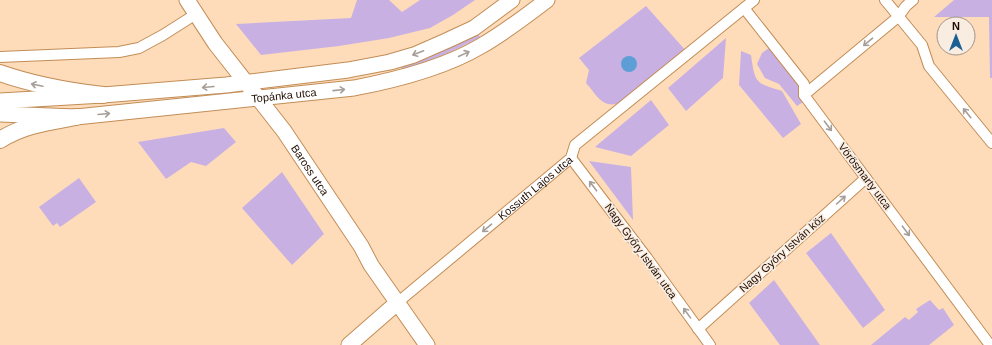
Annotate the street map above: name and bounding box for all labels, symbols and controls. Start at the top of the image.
north arrow [936,16,976,56]
text: N [952,20,960,32]
one-way arrow [863,37,874,46]
one-way arrow [412,50,424,58]
one-way arrow [457,50,469,57]
one-way arrow [31,80,44,88]
one-way arrow [202,83,215,90]
street label: Topánka utca [251,86,318,105]
one-way arrow [332,86,345,94]
one-way arrow [963,108,972,119]
one-way arrow [97,111,110,118]
one-way arrow [824,121,832,132]
street label: Vörösmarty utca [836,140,894,212]
street label: Baross utca [289,142,332,198]
street label: Kossuth Lajos utca [496,153,576,222]
one-way arrow [589,181,597,192]
one-way arrow [836,195,847,204]
street label: Nagy Győry István utca [603,201,680,301]
street label: Nagy Győry István köz [737,212,827,294]
one-way arrow [482,223,493,232]
one-way arrow [901,225,910,236]
one-way arrow [683,308,691,319]

